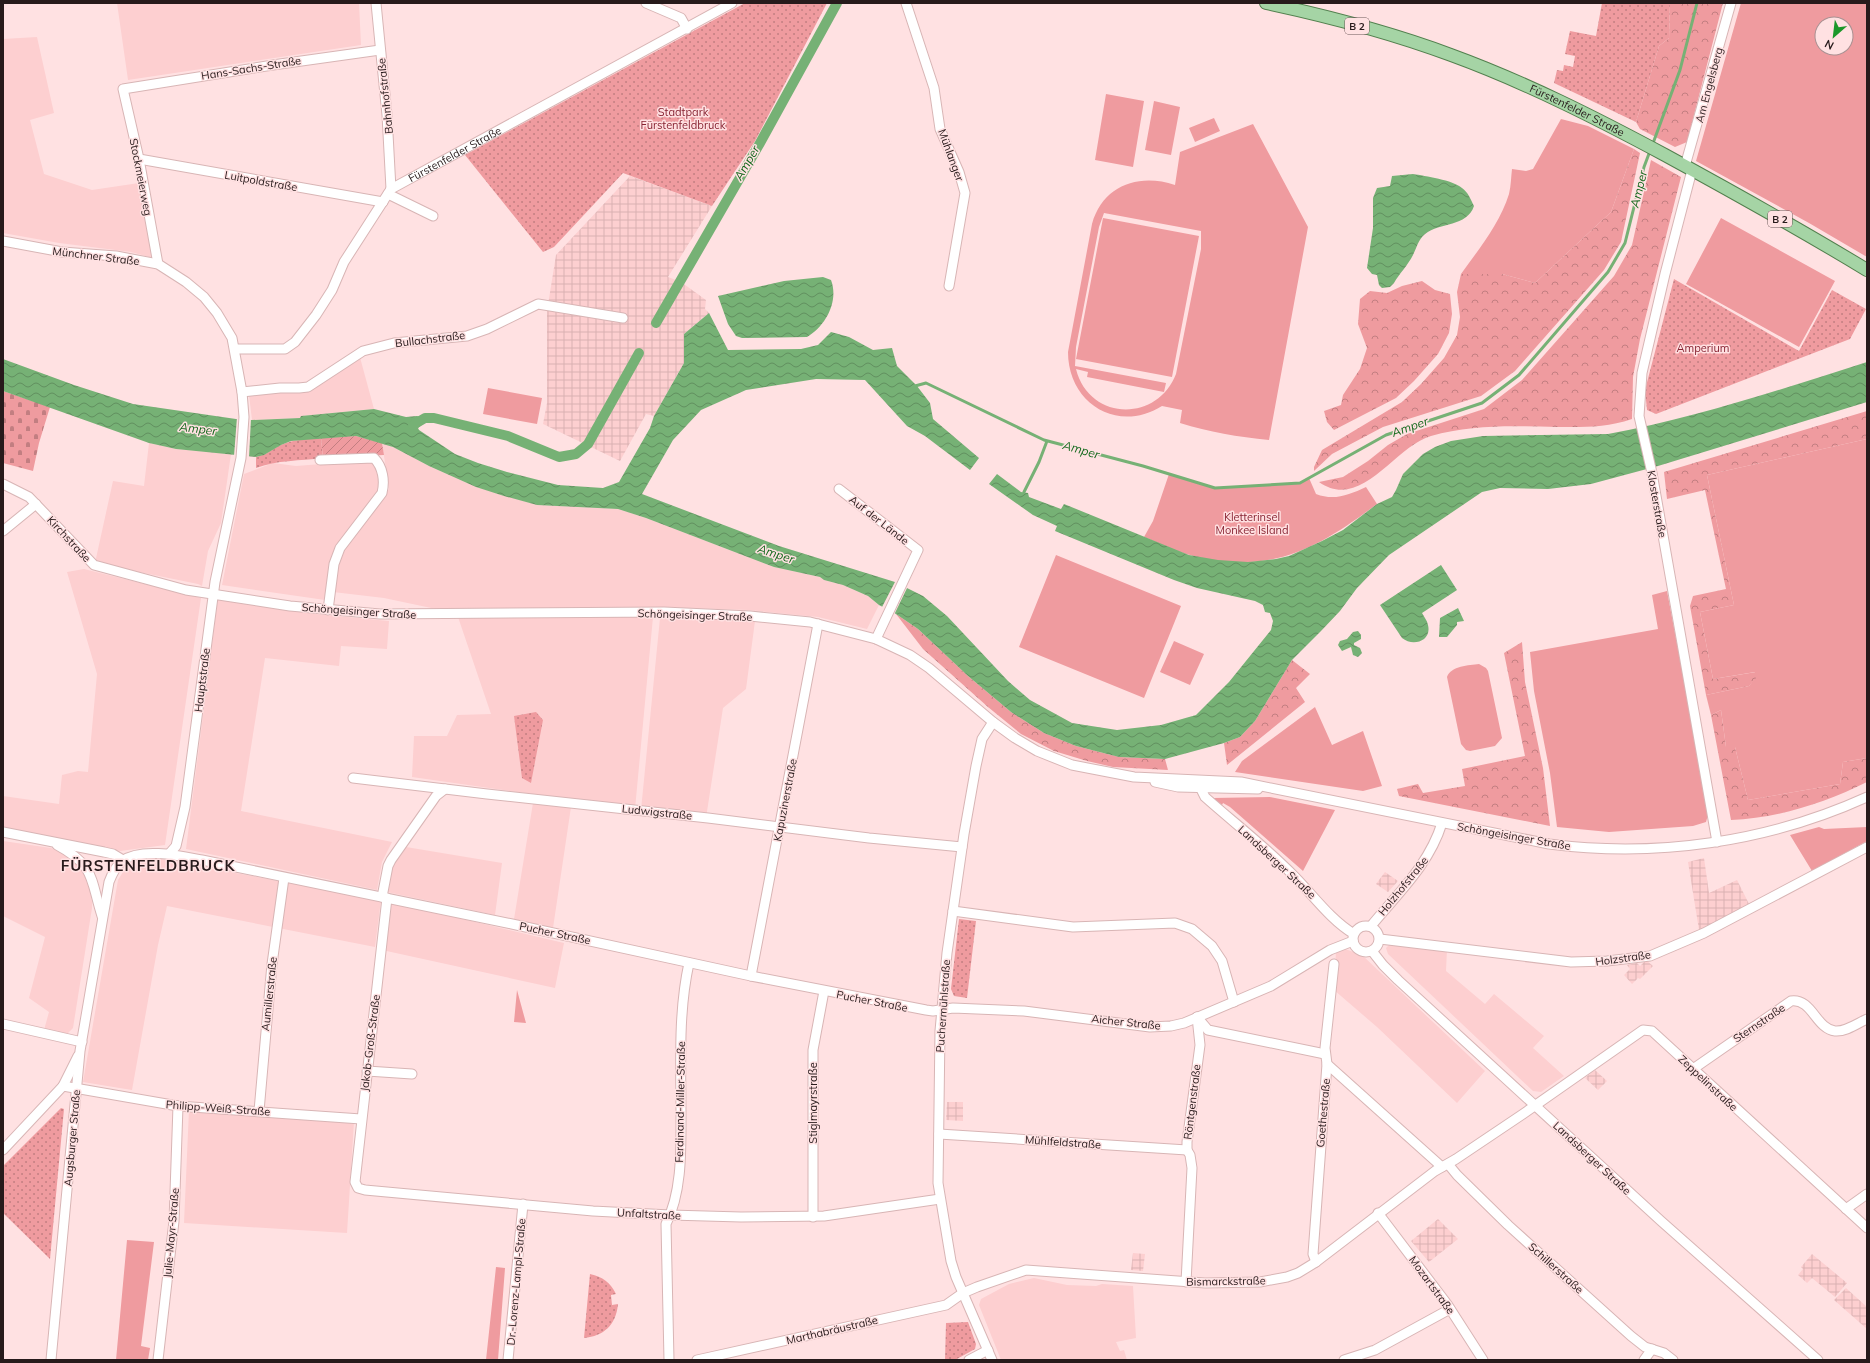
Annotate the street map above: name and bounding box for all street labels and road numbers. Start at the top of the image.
road number: B 2 [1345,18,1369,34]
street label: Am Engelsberg [1692,46,1726,124]
street label: Hans-Sachs-Straße [200,53,302,83]
street label: Bahnhofstraße [374,57,396,135]
street label: Fürstenfelder Straße [1527,81,1627,139]
street label: Fürstenfelder Straße [406,123,504,185]
street label: Mühlanger [935,127,967,183]
street label: Stockmeierweg [127,137,155,217]
street label: Luitpoldstraße [224,168,298,194]
road number: B 2 [1768,211,1792,227]
street label: Münchner Straße [52,244,140,268]
street label: Bullachstraße [394,328,466,350]
street label: Klosterstraße [1644,469,1670,539]
street label: Auf der Lände [846,492,912,548]
street label: Kirchstraße [44,513,94,565]
street label: Schöngeisinger Straße [301,600,417,622]
street label: Schöngeisinger Straße [637,606,753,624]
street label: Hauptstraße [191,647,213,713]
street label: Kapuzinerstraße [770,757,800,843]
street label: Ludwigstraße [621,801,693,823]
street label: Schöngeisinger Straße [1456,819,1572,853]
street label: Landsberger Straße [1235,822,1319,902]
street label: Holzhofstraße [1375,854,1431,918]
street label: Pucher Straße [518,919,592,947]
street label: Holzstraße [1594,947,1652,969]
street label: Aumillerstraße [258,956,280,1032]
street label: Puchermühlstraße [933,959,953,1053]
street label: Pucher Straße [835,987,909,1015]
street label: Jakob-Groß-Straße [357,994,383,1092]
street label: Sternstraße [1730,1000,1788,1046]
street label: Aicher Straße [1091,1011,1161,1033]
street label: Ferdinand-Miller-Straße [672,1041,688,1163]
street label: Zeppelinstraße [1675,1052,1741,1114]
street label: Stiglmayrstraße [806,1062,820,1144]
street label: Röntgenstraße [1180,1064,1204,1140]
street label: Goethestraße [1313,1078,1333,1148]
street label: Augsburger Straße [61,1089,83,1187]
street label: Philipp-Weiß-Straße [165,1097,271,1119]
street label: Landsberger Straße [1550,1118,1634,1198]
street label: Mühlfeldstraße [1024,1132,1102,1152]
street label: Julie-Mayr-Straße [160,1187,182,1279]
street label: Unfaltstraße [617,1205,681,1223]
street label: Dr.-Lorenz-Lampl-Straße [503,1218,529,1346]
street label: Schillerstraße [1526,1240,1586,1296]
street label: Mozartstraße [1406,1253,1458,1317]
street label: Bismarckstraße [1186,1273,1266,1289]
street label: Marthabräustraße [785,1313,879,1347]

